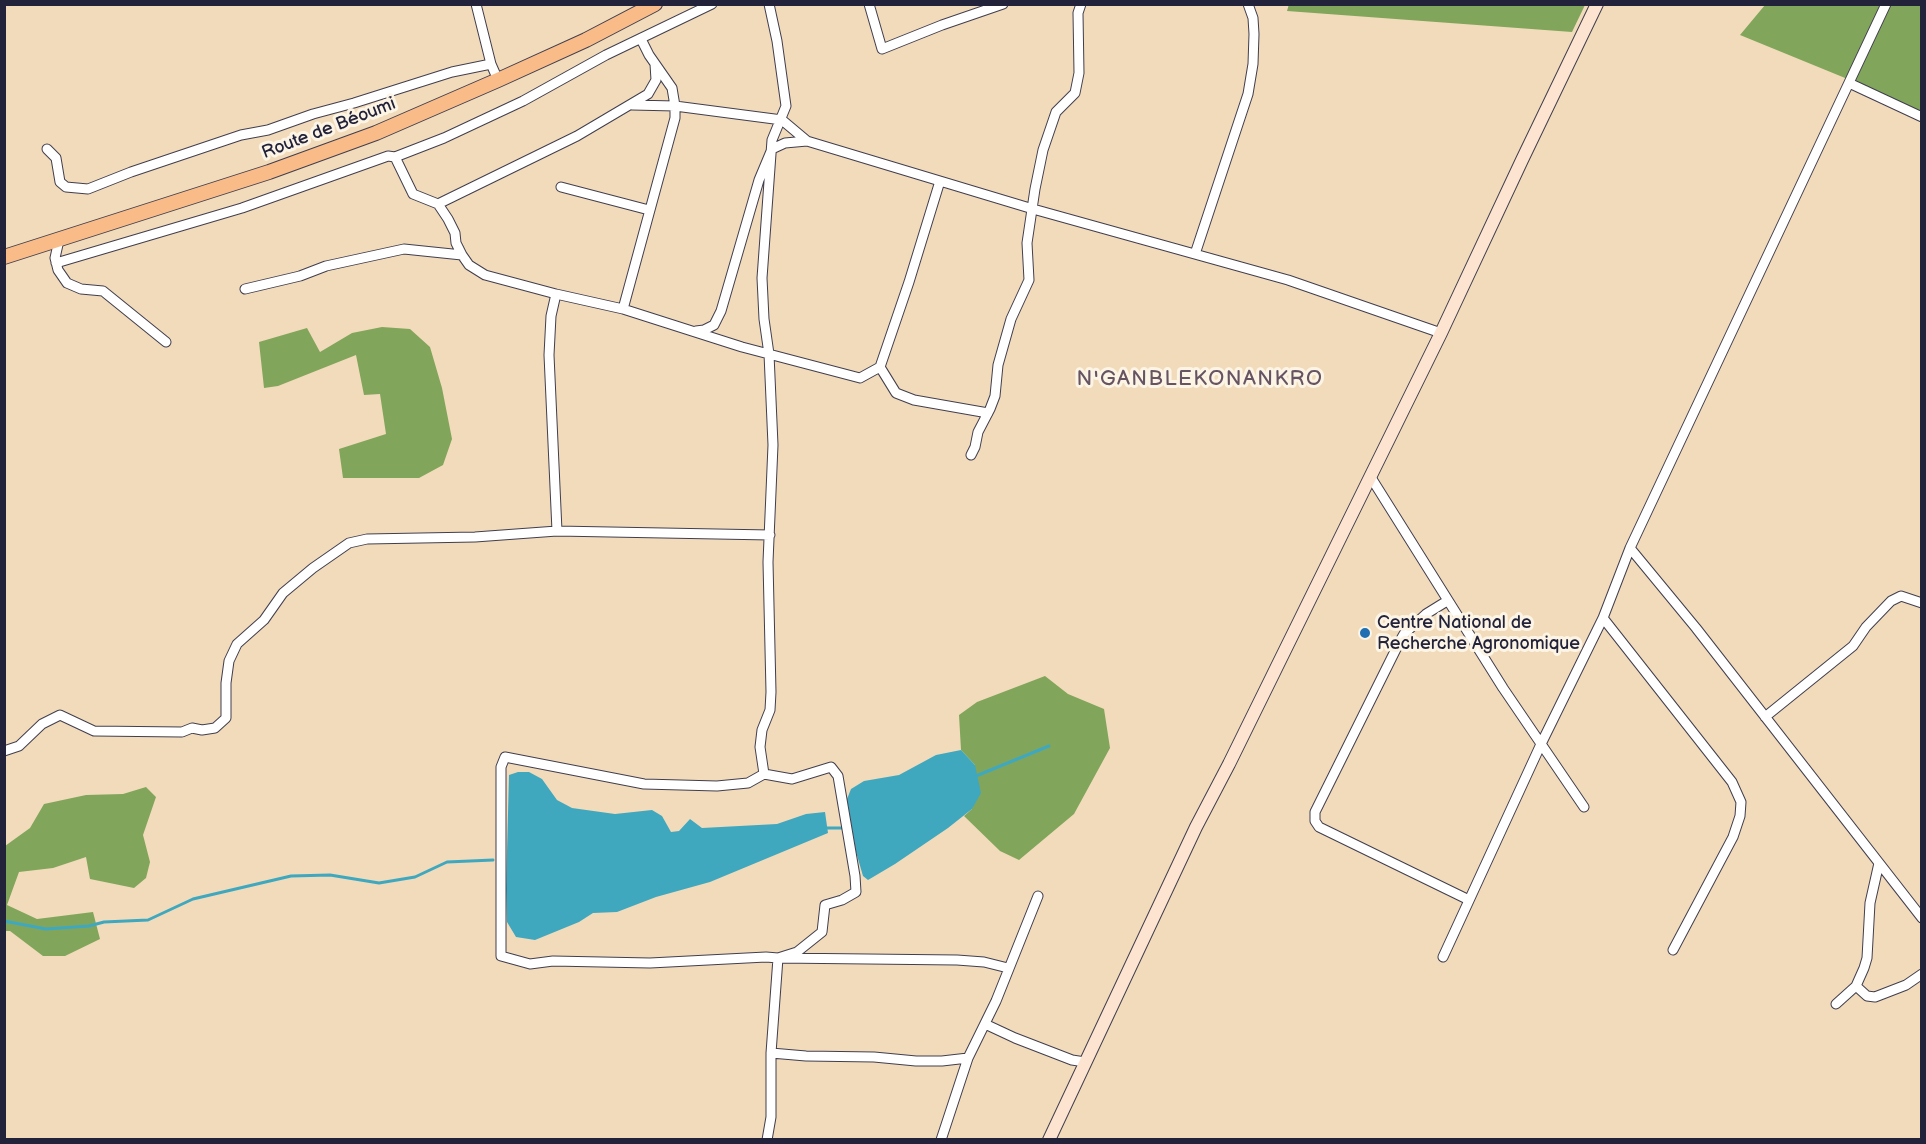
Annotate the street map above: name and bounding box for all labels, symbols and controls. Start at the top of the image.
street label: Route de Béoumi [259,94,399,164]
district label: N'GANBLEKONANKRO [1076,367,1324,393]
place label: Centre National de Recherche Agronomique [1377,612,1580,654]
marker: Centre National de Recherche Agronomique [1358,626,1372,640]

